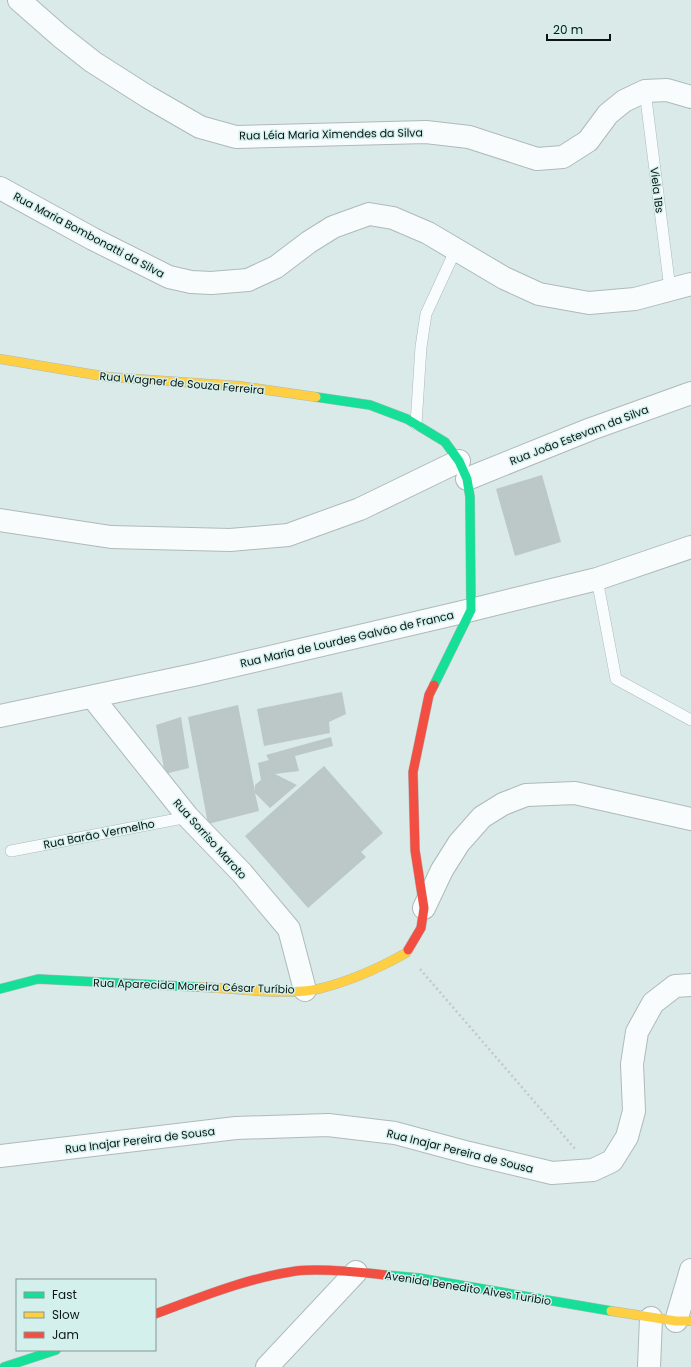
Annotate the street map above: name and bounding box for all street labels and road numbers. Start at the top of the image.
street label: Rua Léia Maria Ximendes da Silva [239,124,423,144]
street label: Viela 1Bs [646,166,668,214]
street label: Rua Maria Bombonatti da Silva [11,188,167,282]
street label: Rua Wagner de Souza Ferreira [99,368,265,398]
street label: Rua João Estevam da Silva [507,401,651,469]
street label: Rua Maria de Lourdes Galvão de Franca [239,607,455,671]
street label: Rua Sorriso Maroto [169,795,251,883]
street label: Rua Barão Vermelho [42,815,156,853]
street label: Rua Aparecida Moreira César Turíbio [93,974,295,998]
street label: Rua Inajar Pereira de Sousa [64,1123,216,1157]
street label: Rua Inajar Pereira de Sousa [385,1125,535,1177]
street label: Avenida Benedito Alves Turíbio [384,1267,552,1309]

